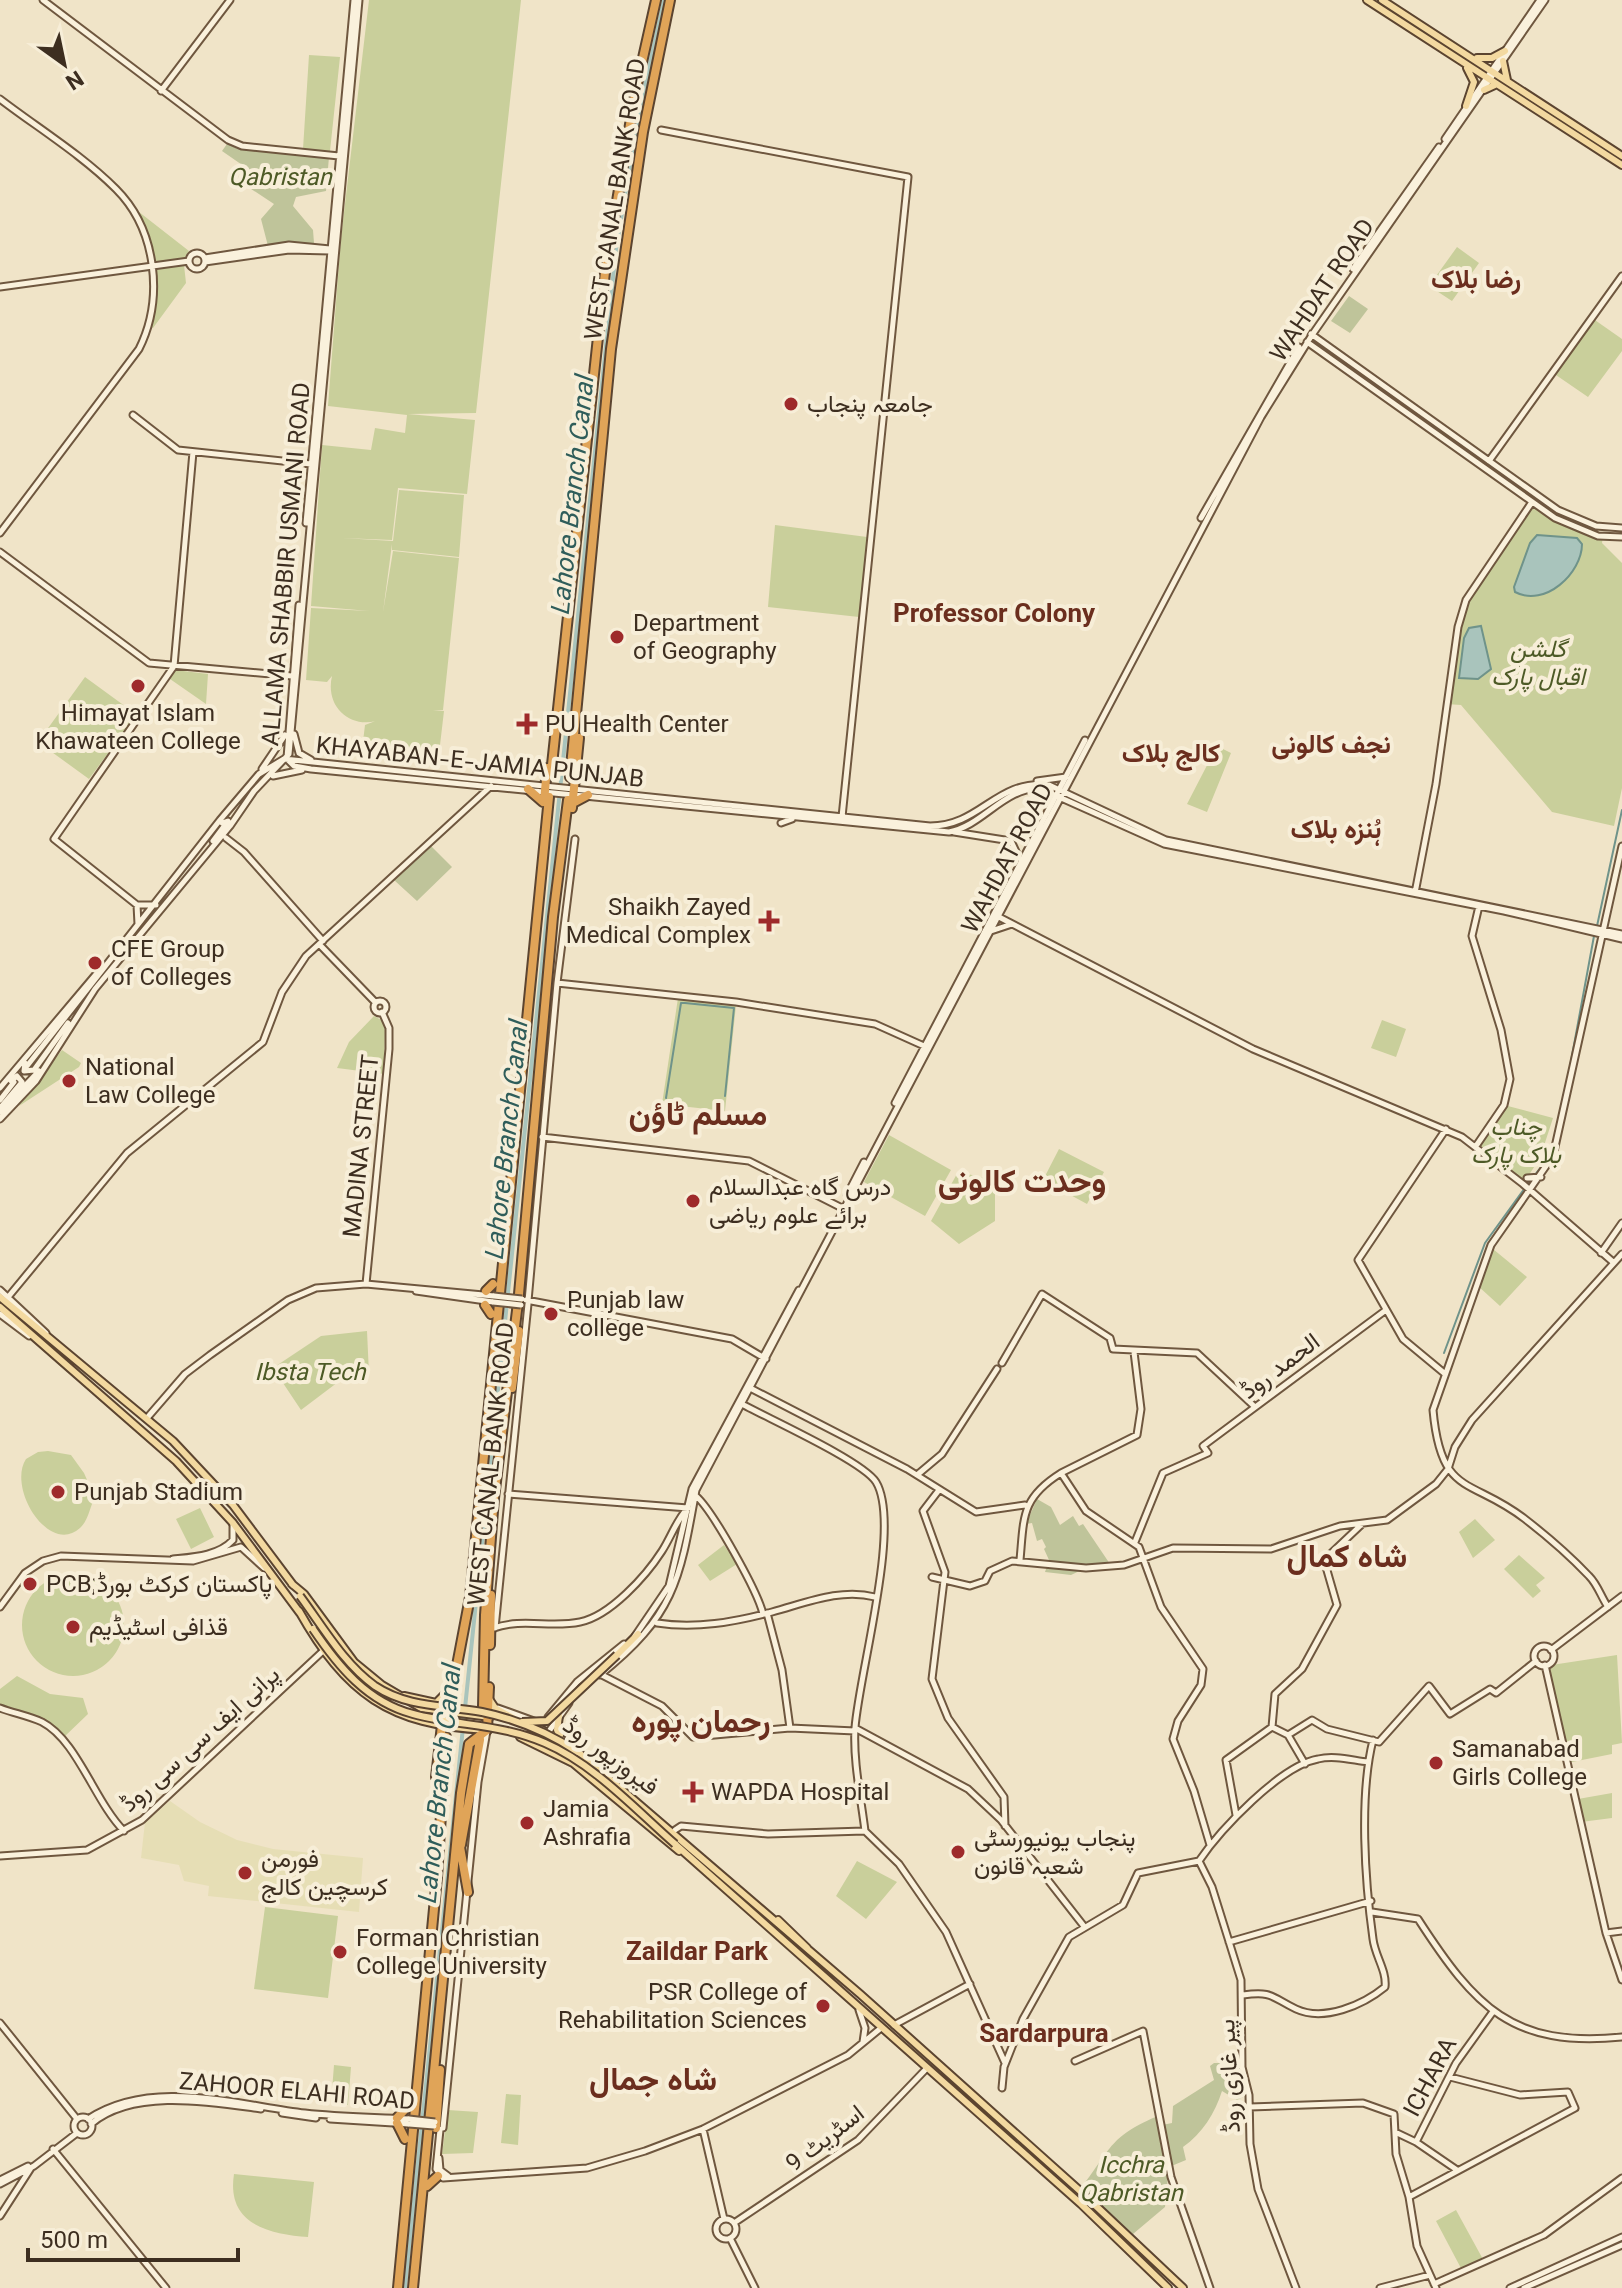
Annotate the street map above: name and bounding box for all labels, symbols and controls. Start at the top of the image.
north arrow [24,24,104,104]
street label: WEST CANAL BANK ROAD [576,56,658,343]
text: N [57,60,90,98]
park label: Qabristan [228,160,334,198]
street label: WAHDAT ROAD [1261,212,1386,371]
district label: رضا بلاک [1431,261,1521,302]
water label: Lahore Branch Canal [542,371,608,618]
street label: ALLAMA SHABBIR USMANI ROAD [253,381,323,748]
place label: جامعہ پنجاب [807,387,933,425]
marker: جامعہ پنجاب [782,395,800,413]
district label: Professor Colony [893,595,1096,636]
place label: Department of Geography [633,606,777,672]
marker: Department of Geography [608,628,626,646]
park label: گلشنِ اقبال پارک [1491,632,1587,698]
marker: Himayat Islam Khawateen College [129,677,147,695]
place label: Himayat Islam Khawateen College [35,696,241,762]
place label: PU Health Center [545,707,729,745]
marker: PU Health Center [516,713,538,735]
district label: نجف کالونی [1271,726,1391,767]
street label: KHAYABAN-E-JAMIA PUNJAB [314,728,646,800]
district label: کالج بلاک [1122,735,1221,776]
street label: WAHDAT ROAD [953,777,1065,941]
district label: ہُنزہ بلاک [1290,811,1382,852]
place label: Shaikh Zayed Medical Complex [566,890,751,956]
marker: Shaikh Zayed Medical Complex [758,910,780,932]
place label: CFE Group of Colleges [111,932,232,998]
marker: CFE Group of Colleges [86,954,104,972]
water label: Lahore Branch Canal [476,1016,542,1263]
place label: National Law College [85,1050,215,1116]
street label: MADINA STREET [334,1053,391,1240]
marker: National Law College [60,1072,78,1090]
district label: مسلم ٹاؤن [629,1092,767,1142]
park label: چناب بلاک پارک [1471,1110,1562,1176]
district label: وحدت کالونی [938,1159,1106,1209]
place label: درس گاہ عبدالسلام برائے علوم ریاضی [709,1170,891,1236]
marker: درس گاہ عبدالسلام برائے علوم ریاضی [684,1192,702,1210]
place label: Punjab law college [567,1283,684,1349]
marker: Punjab law college [542,1305,560,1323]
street label: WEST CANAL BANK ROAD [459,1321,527,1608]
street label: الحمد روڈ [1233,1325,1329,1410]
park label: Ibsta Tech [255,1355,367,1393]
place label: Punjab Stadium [74,1475,243,1513]
marker: Punjab Stadium [49,1483,67,1501]
district label: شاہ کمال [1287,1534,1407,1584]
place label: PCB;پاکستان کرکٹ بورڈ [46,1567,272,1605]
marker: PCB;پاکستان کرکٹ بورڈ [21,1575,39,1593]
place label: قذافی اسٹیڈیم [89,1610,228,1648]
marker: قذافی اسٹیڈیم [64,1618,82,1636]
street label: پرانی ایف سی سی روڈ [113,1658,290,1823]
water label: Lahore Branch Canal [409,1660,475,1907]
district label: رحمان پورہ [631,1699,771,1749]
street label: فیروزپور روڈ [553,1709,666,1807]
place label: Samanabad Girls College [1452,1732,1587,1798]
marker: Samanabad Girls College [1427,1754,1445,1772]
place label: WAPDA Hospital [711,1775,889,1813]
marker: WAPDA Hospital [682,1781,704,1803]
place label: Jamia Ashrafia [543,1792,631,1858]
marker: Jamia Ashrafia [518,1814,536,1832]
place label: پنجاب یونیورسٹی شعبہ قانون [974,1821,1136,1887]
place label: فورمن کرسچین کالج [261,1842,388,1908]
marker: پنجاب یونیورسٹی شعبہ قانون [949,1843,967,1861]
marker: فورمن کرسچین کالج [236,1864,254,1882]
place label: Forman Christian College University [356,1921,547,1987]
district label: Zaildar Park [626,1933,769,1974]
marker: Forman Christian College University [331,1943,349,1961]
place label: PSR College of Rehabilitation Sciences [558,1975,808,2041]
marker: PSR College of Rehabilitation Sciences [814,1997,832,2015]
district label: Sardarpura [979,2015,1109,2056]
street label: پیر غازی روڈ [1209,2018,1253,2134]
street label: ICHARA [1395,2031,1469,2125]
district label: شاہ جمال [589,2057,717,2107]
street label: ZAHOOR ELAHI ROAD [177,2064,416,2122]
street label: اسٹریٹ 9 [778,2096,874,2183]
park label: Icchra Qabristan [1079,2148,1185,2214]
scale bar [28,2212,238,2262]
text: 500 m [40,2223,108,2261]

